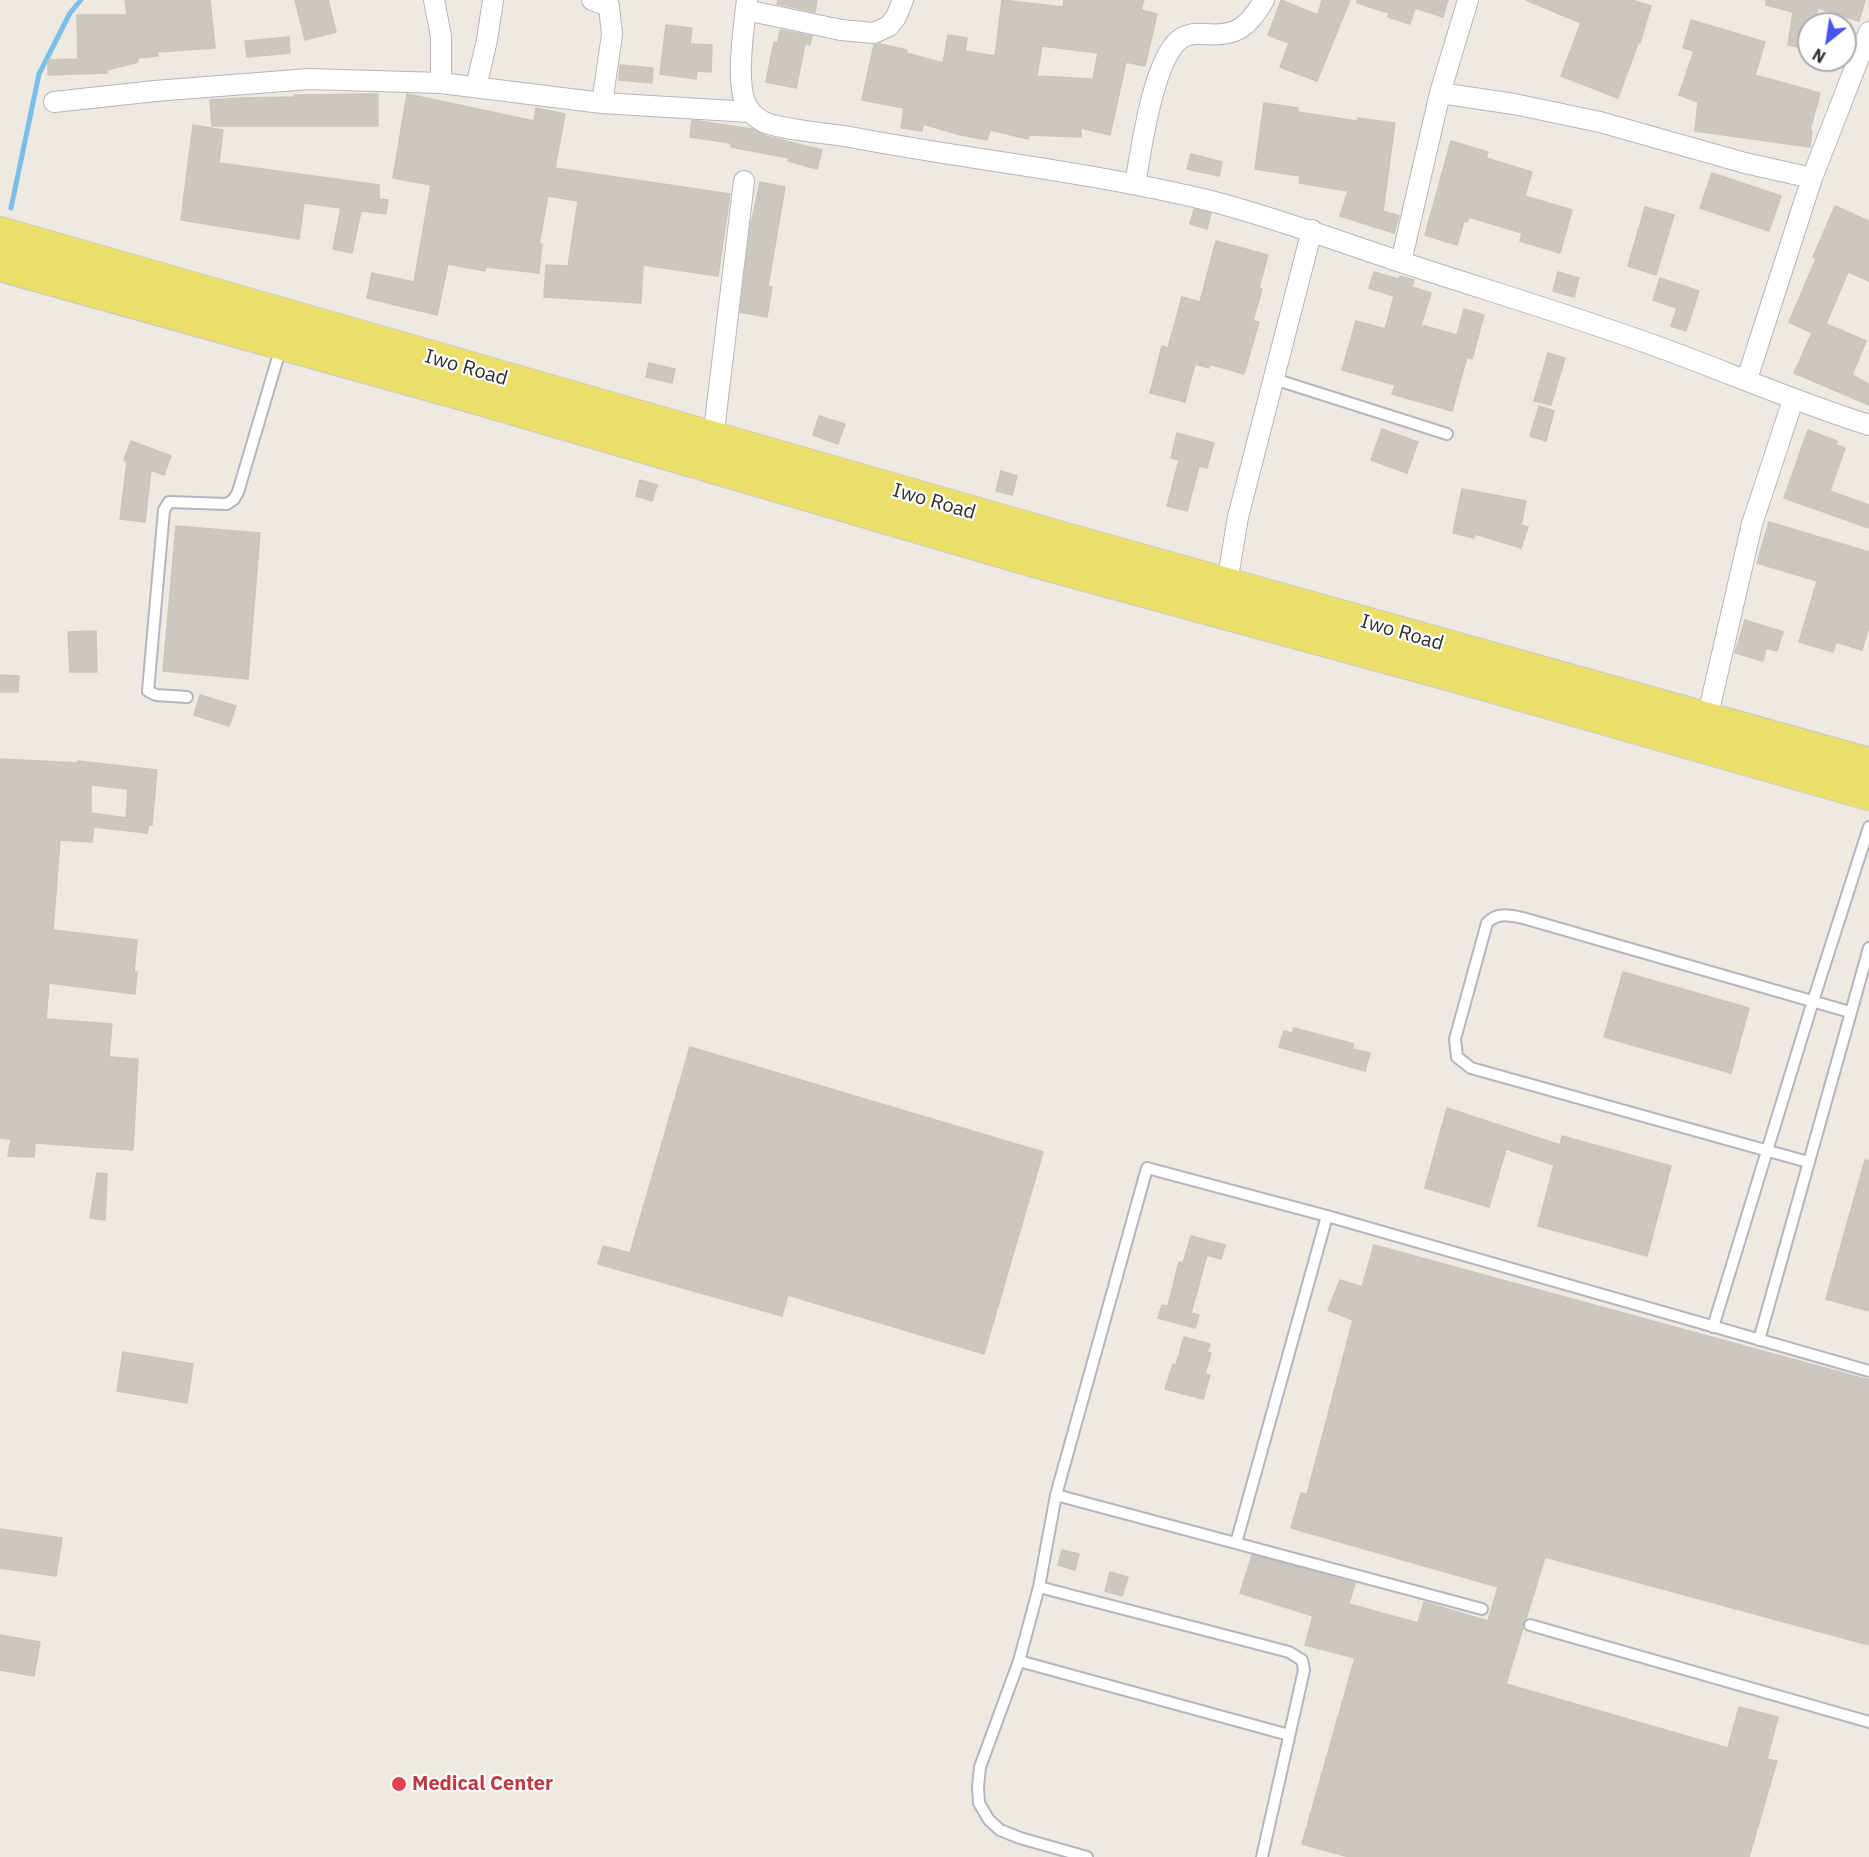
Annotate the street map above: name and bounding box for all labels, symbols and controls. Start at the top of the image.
north arrow [1797,12,1857,72]
text: N [1809,44,1829,67]
street label: Iwo Road [422,345,510,391]
street label: Iwo Road [890,479,978,525]
street label: Iwo Road [1358,610,1446,656]
place label: Medical Center [412,1772,553,1796]
marker: Medical Center [390,1775,408,1793]

